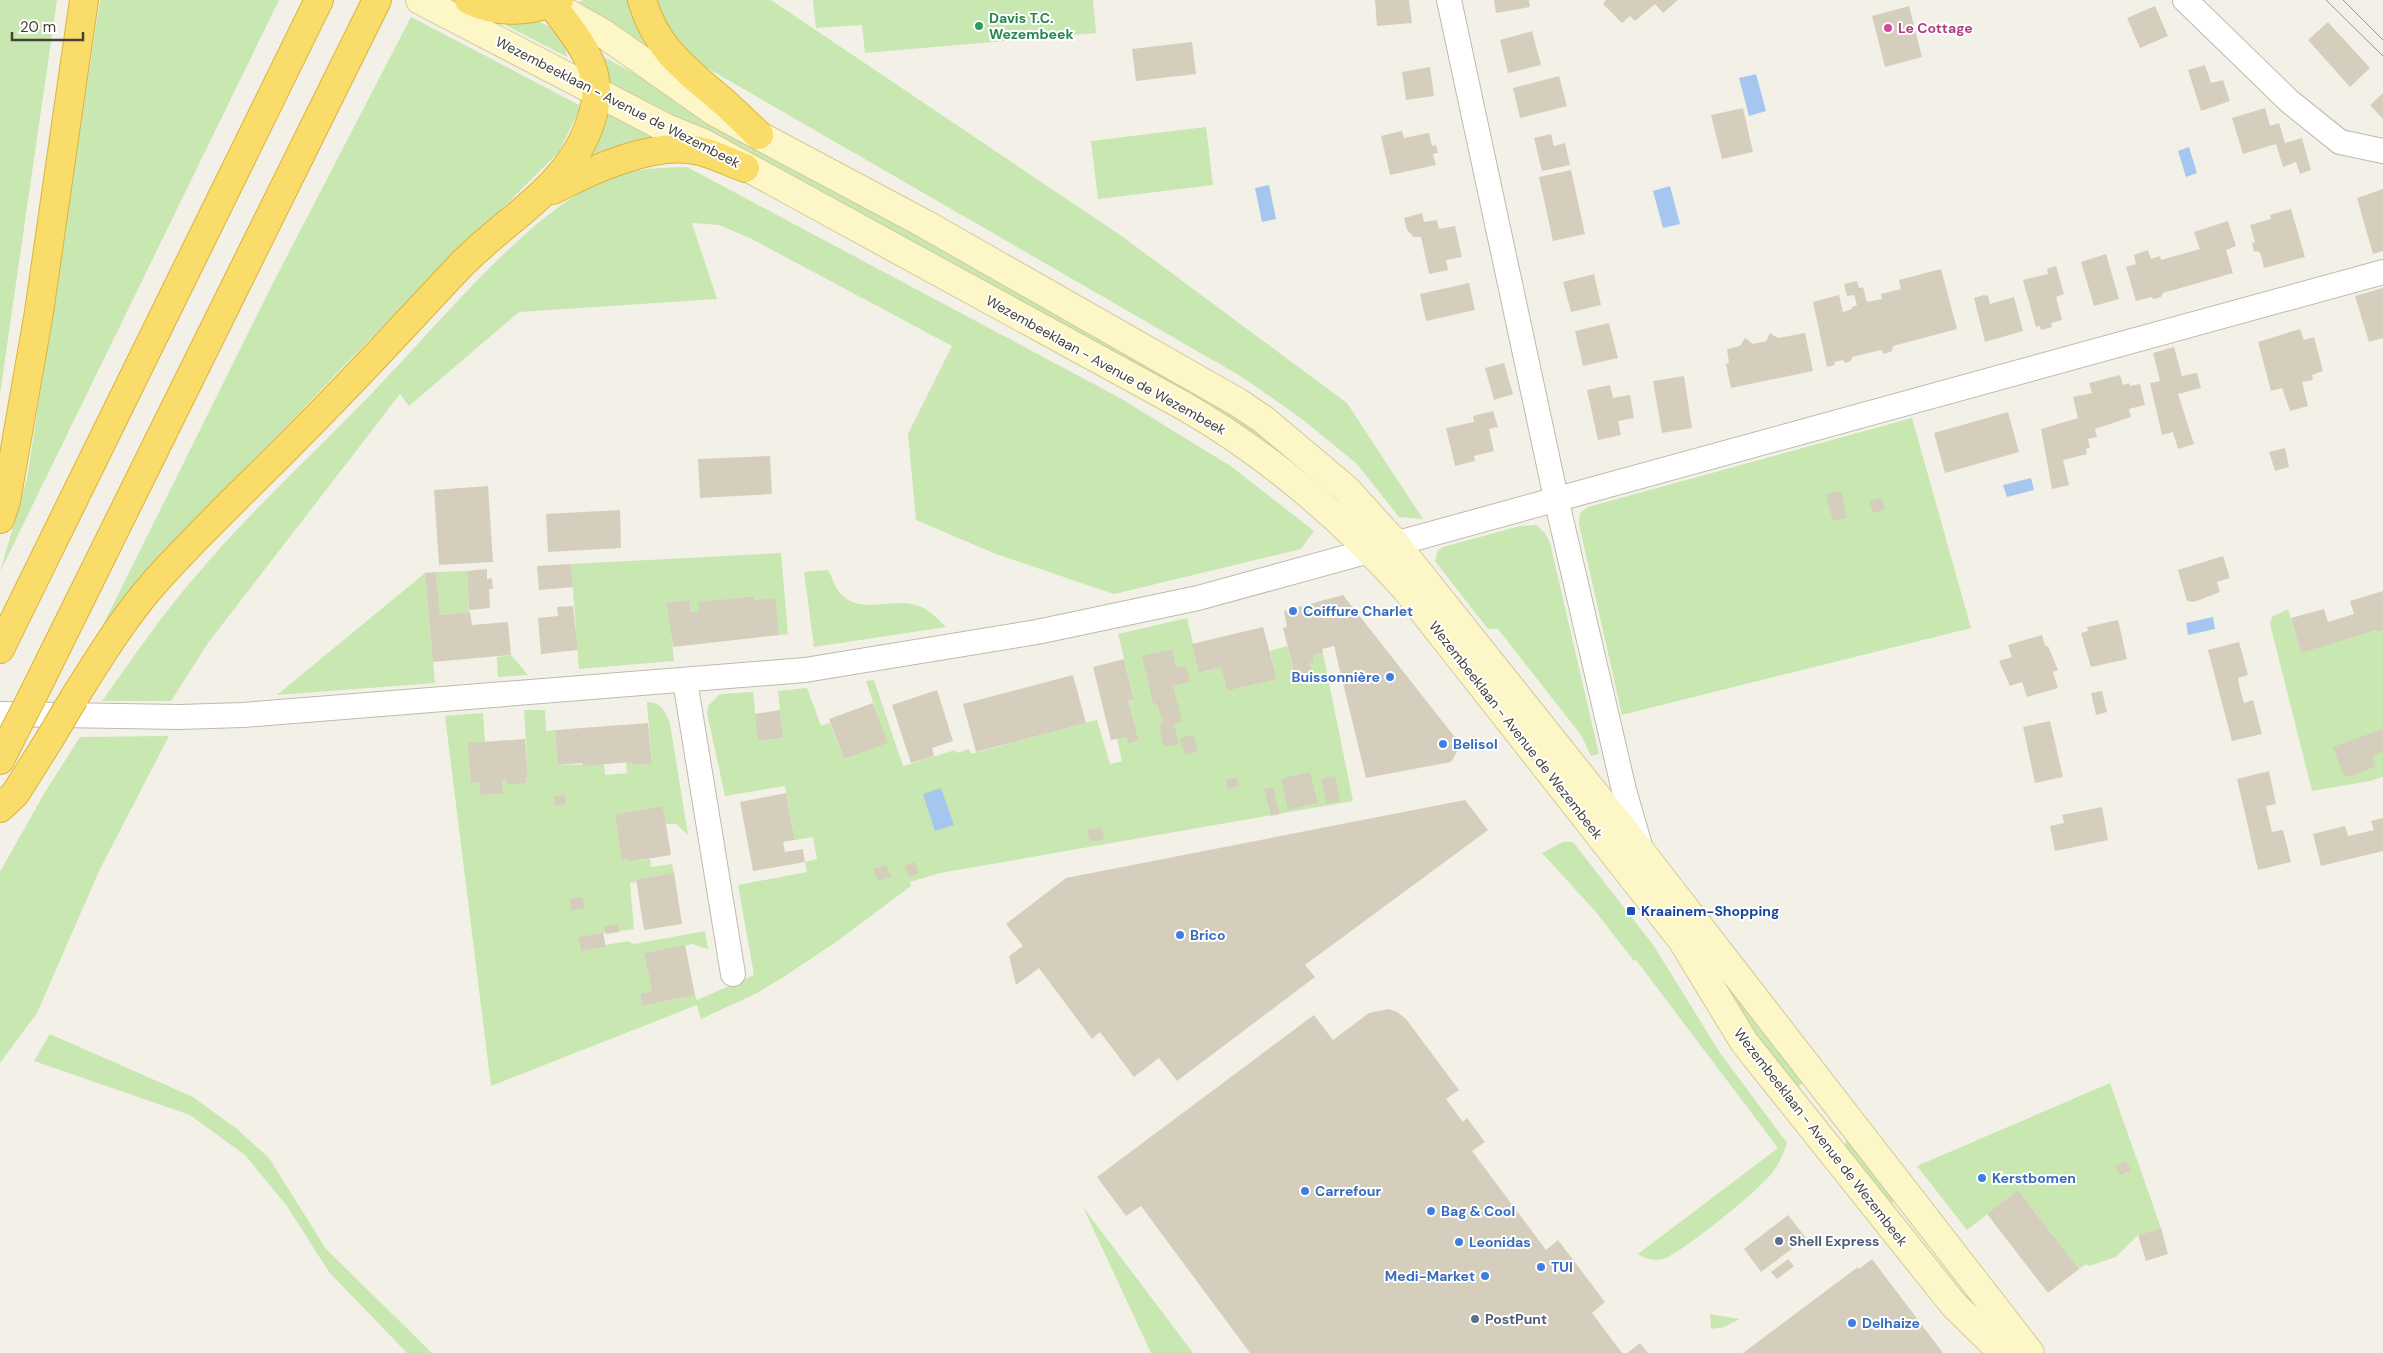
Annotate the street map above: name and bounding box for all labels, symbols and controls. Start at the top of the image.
place label: Davis T.C. Wezembeek [989,9,1074,43]
scale bar [12,10,84,42]
text: 20 m [20,17,56,37]
place label: Le Cottage [1898,19,1973,37]
marker: Davis T.C. Wezembeek [973,20,985,32]
marker: Le Cottage [1882,22,1894,34]
street label: Wezembeeklaan - Avenue de Wezembeek [493,32,743,172]
street label: Wezembeeklaan - Avenue de Wezembeek [983,291,1229,439]
place label: Coiffure Charlet [1303,602,1413,620]
marker: Coiffure Charlet [1287,605,1299,617]
street label: Wezembeeklaan - Avenue de Wezembeek [1425,617,1607,843]
place label: Buissonnière [1292,668,1380,686]
marker: Buissonnière [1384,671,1396,683]
place label: Belisol [1453,735,1498,753]
marker: Belisol [1437,738,1449,750]
place label: Kraainem-Shopping [1641,902,1779,920]
marker: Kraainem-Shopping [1625,905,1637,917]
place label: Brico [1190,926,1226,944]
marker: Brico [1174,929,1186,941]
street label: Wezembeeklaan - Avenue de Wezembeek [1730,1024,1912,1250]
place label: Kerstbomen [1992,1169,2076,1187]
marker: Kerstbomen [1976,1172,1988,1184]
place label: Carrefour [1315,1182,1381,1200]
marker: Carrefour [1299,1185,1311,1197]
place label: Bag & Cool [1441,1202,1515,1220]
marker: Bag & Cool [1425,1205,1437,1217]
place label: Shell Express [1789,1232,1880,1250]
place label: Leonidas [1469,1233,1531,1251]
marker: Shell Express [1773,1235,1785,1247]
marker: Leonidas [1453,1236,1465,1248]
place label: TUI [1551,1258,1573,1276]
marker: TUI [1535,1261,1547,1273]
place label: Medi-Market [1385,1267,1475,1285]
marker: Medi-Market [1479,1270,1491,1282]
place label: PostPunt [1485,1310,1547,1328]
marker: PostPunt [1469,1313,1481,1325]
place label: Delhaize [1862,1314,1920,1332]
marker: Delhaize [1846,1317,1858,1329]

